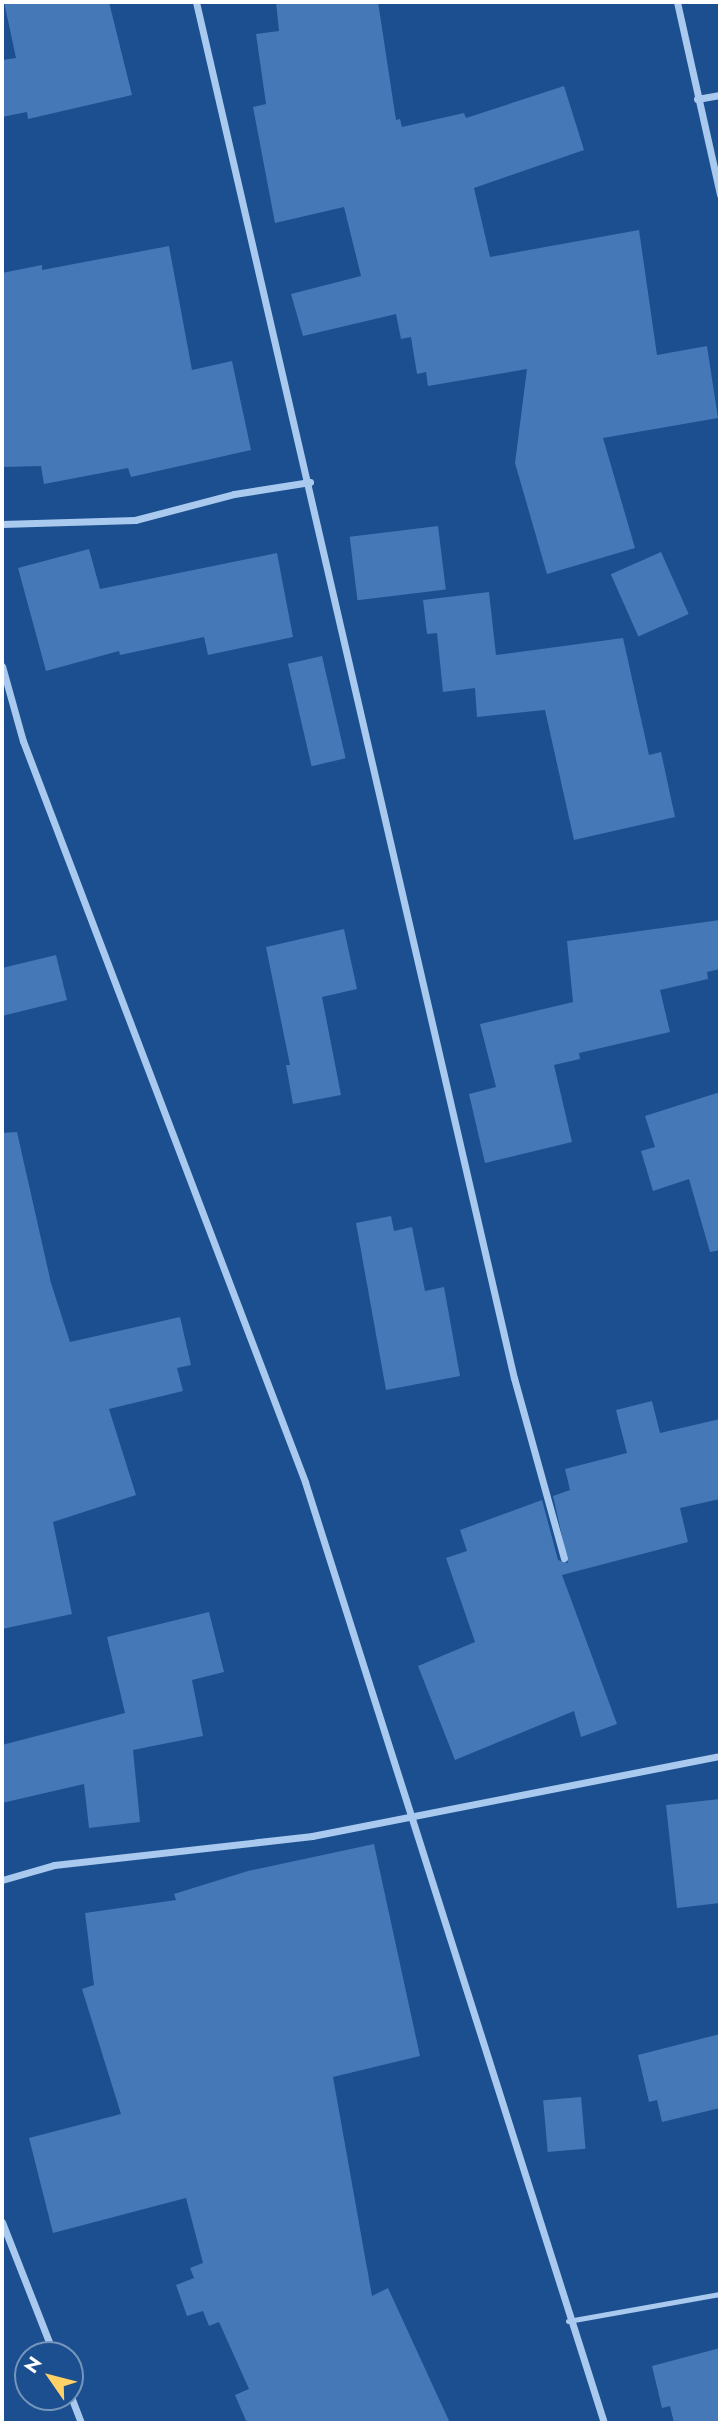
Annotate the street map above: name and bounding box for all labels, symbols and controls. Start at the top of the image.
north arrow [14,2341,84,2411]
text: N [18,2351,48,2379]

